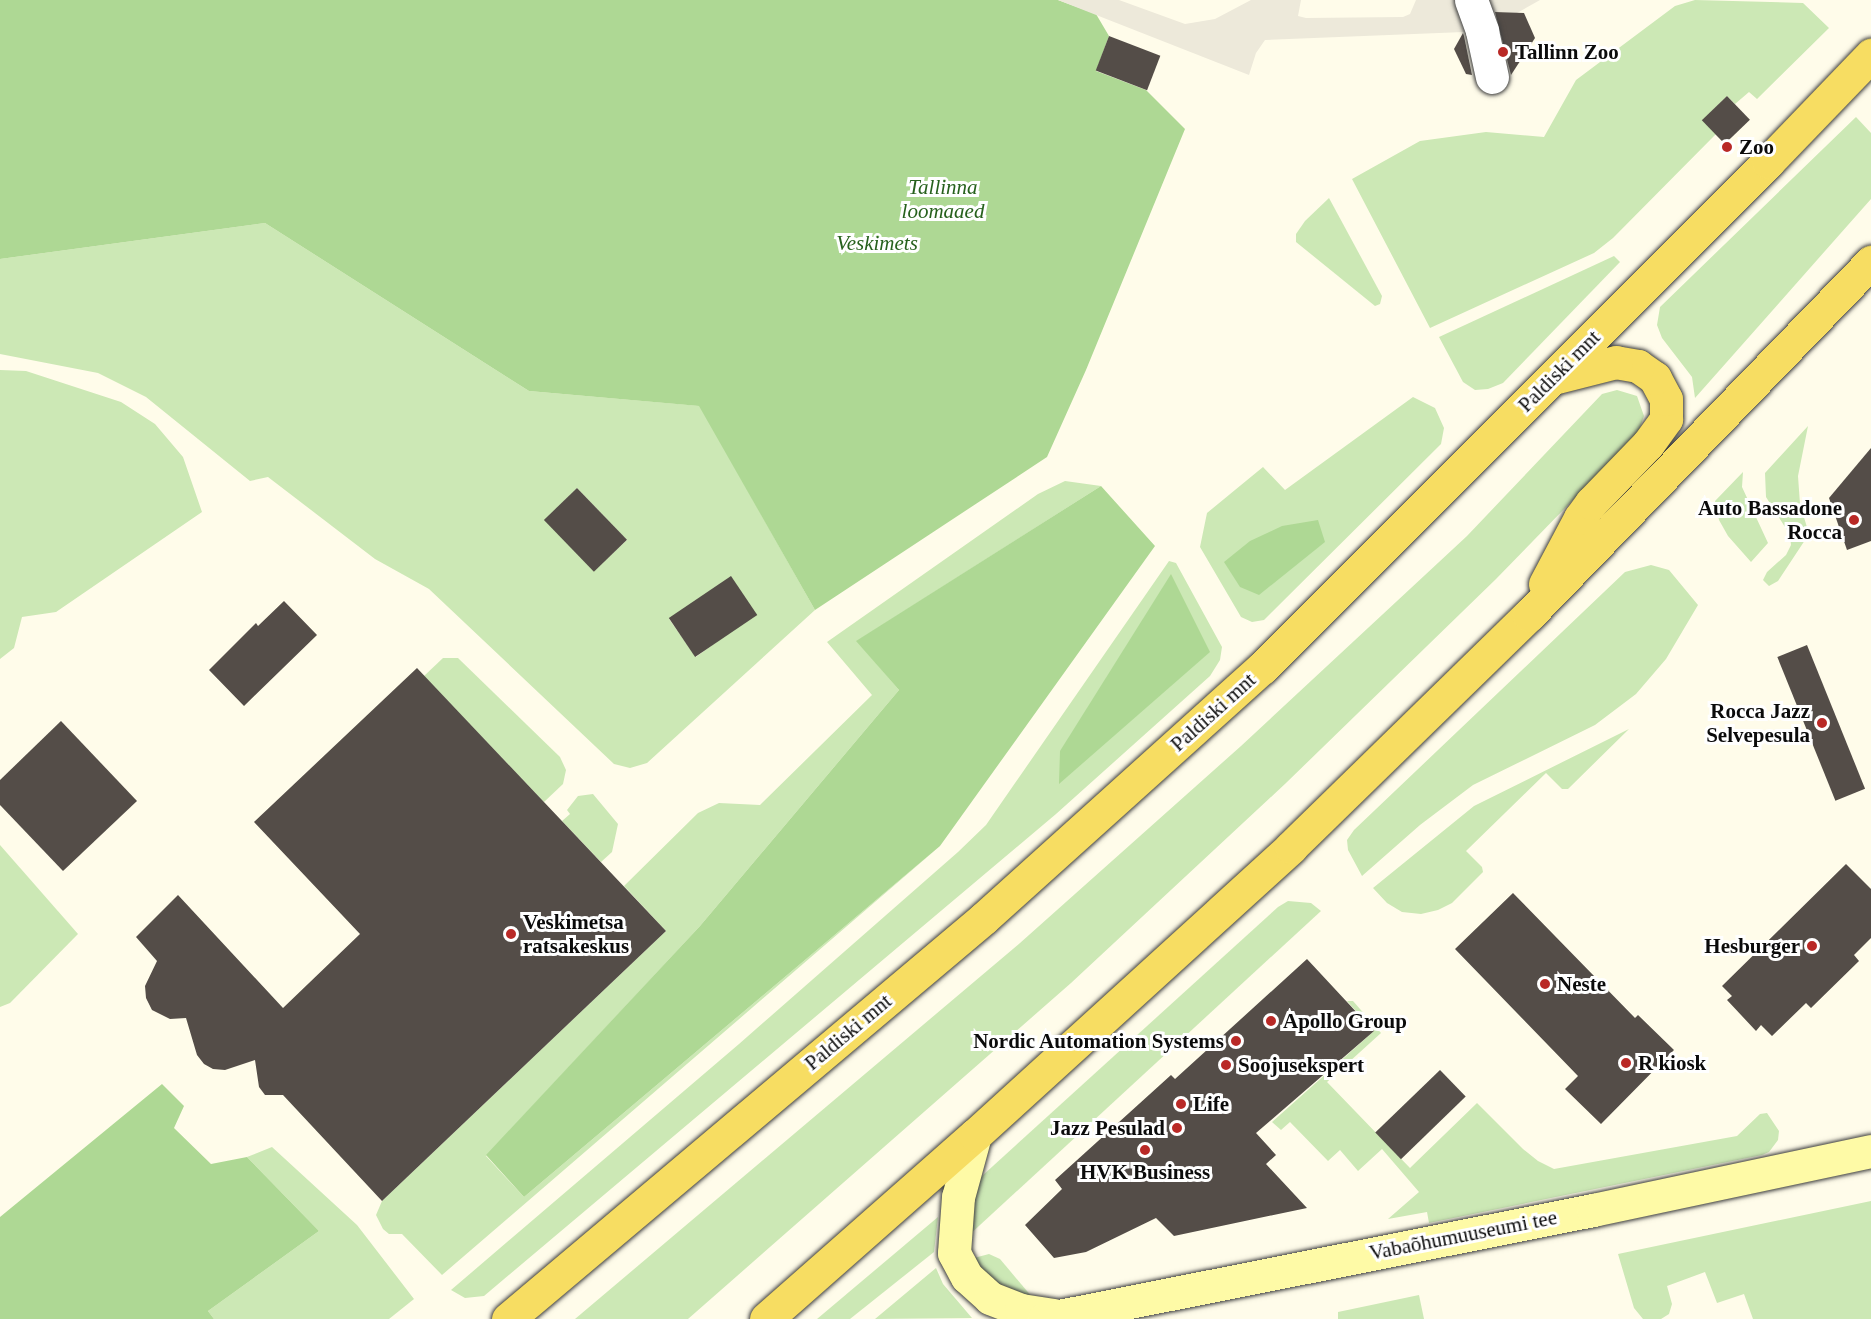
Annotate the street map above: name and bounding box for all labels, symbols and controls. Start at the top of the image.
place label: Tallinn Zoo [1515,39,1619,65]
marker: Tallinn Zoo [1496,45,1510,59]
place label: Zoo [1739,134,1774,160]
marker: Zoo [1720,140,1734,154]
park label: Tallinna loomaaed [902,174,984,224]
park label: Veskimets [836,230,918,256]
street label: Paldiski mnt [1513,325,1605,417]
place label: Auto Bassadone Rocca [1698,495,1842,545]
marker: Auto Bassadone Rocca [1847,513,1861,527]
street label: Paldiski mnt [1165,667,1261,757]
place label: Rocca Jazz Selvepesula [1706,698,1810,748]
marker: Rocca Jazz Selvepesula [1815,716,1829,730]
place label: Veskimetsa ratsakeskus [523,909,629,959]
marker: Veskimetsa ratsakeskus [504,927,518,941]
place label: Hesburger [1704,933,1800,959]
marker: Hesburger [1805,939,1819,953]
place label: Neste [1557,971,1606,997]
marker: Neste [1538,977,1552,991]
street label: Paldiski mnt [799,988,897,1076]
place label: Apollo Group [1283,1008,1407,1034]
marker: Apollo Group [1264,1014,1278,1028]
place label: Nordic Automation Systems [972,1028,1224,1054]
marker: Nordic Automation Systems [1229,1034,1243,1048]
place label: R kiosk [1638,1050,1706,1076]
place label: Soojusekspert [1238,1052,1364,1078]
marker: R kiosk [1619,1056,1633,1070]
marker: Soojusekspert [1219,1058,1233,1072]
place label: Life [1193,1091,1229,1117]
marker: Life [1174,1097,1188,1111]
place label: Jazz Pesulad [1050,1115,1165,1141]
marker: Jazz Pesulad [1170,1121,1184,1135]
marker: HVK Business [1138,1143,1152,1157]
place label: HVK Business [1080,1159,1210,1185]
street label: Vabaõhumuuseumi tee [1367,1204,1559,1266]

